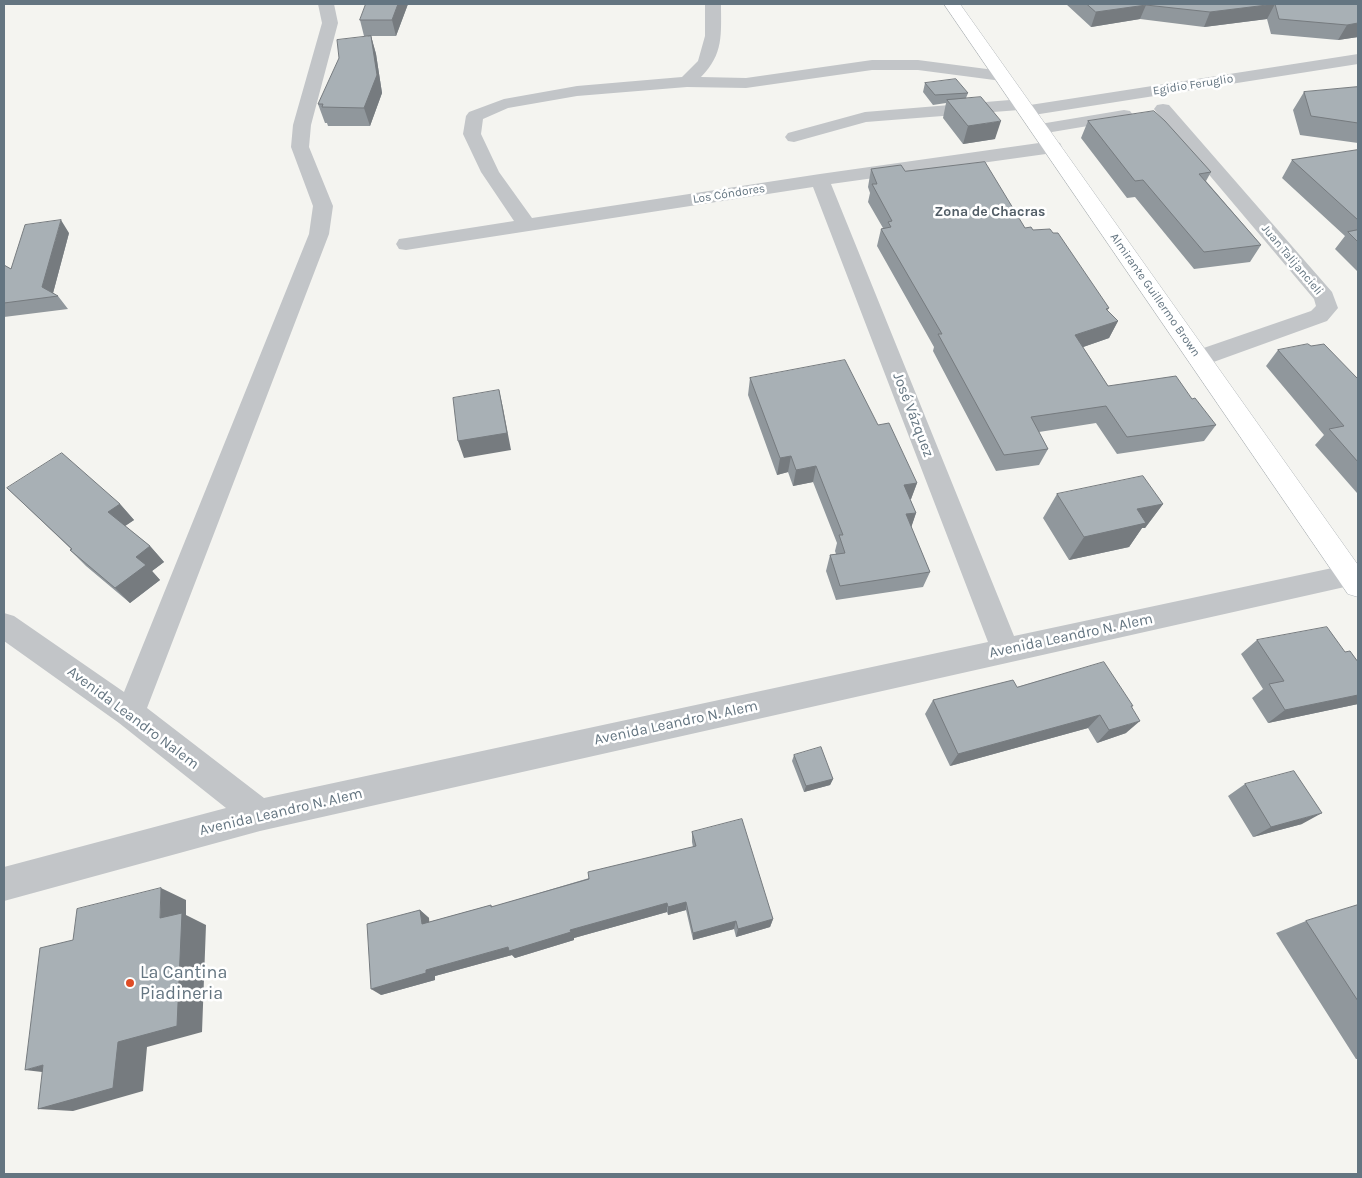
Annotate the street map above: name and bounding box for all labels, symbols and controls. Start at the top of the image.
street label: Egidio Feruglio [1152,72,1234,98]
street label: Los Cóndores [692,181,766,207]
district label: Zona de Chacras [935,204,1045,220]
street label: Juan Talijancieli [1258,222,1326,298]
street label: Almirante Guillermo Brown [1107,230,1203,360]
street label: José Vázquez [889,370,937,460]
street label: Avenida Leandro N. Alem [988,610,1154,662]
street label: Avenida Leandro Nalem [64,663,202,773]
street label: Avenida Leandro N. Alem [593,697,759,749]
street label: Avenida Leandro N. Alem [198,784,364,840]
place label: La Cantina Piadineria [140,962,227,1004]
marker: La Cantina Piadineria [124,977,136,989]

